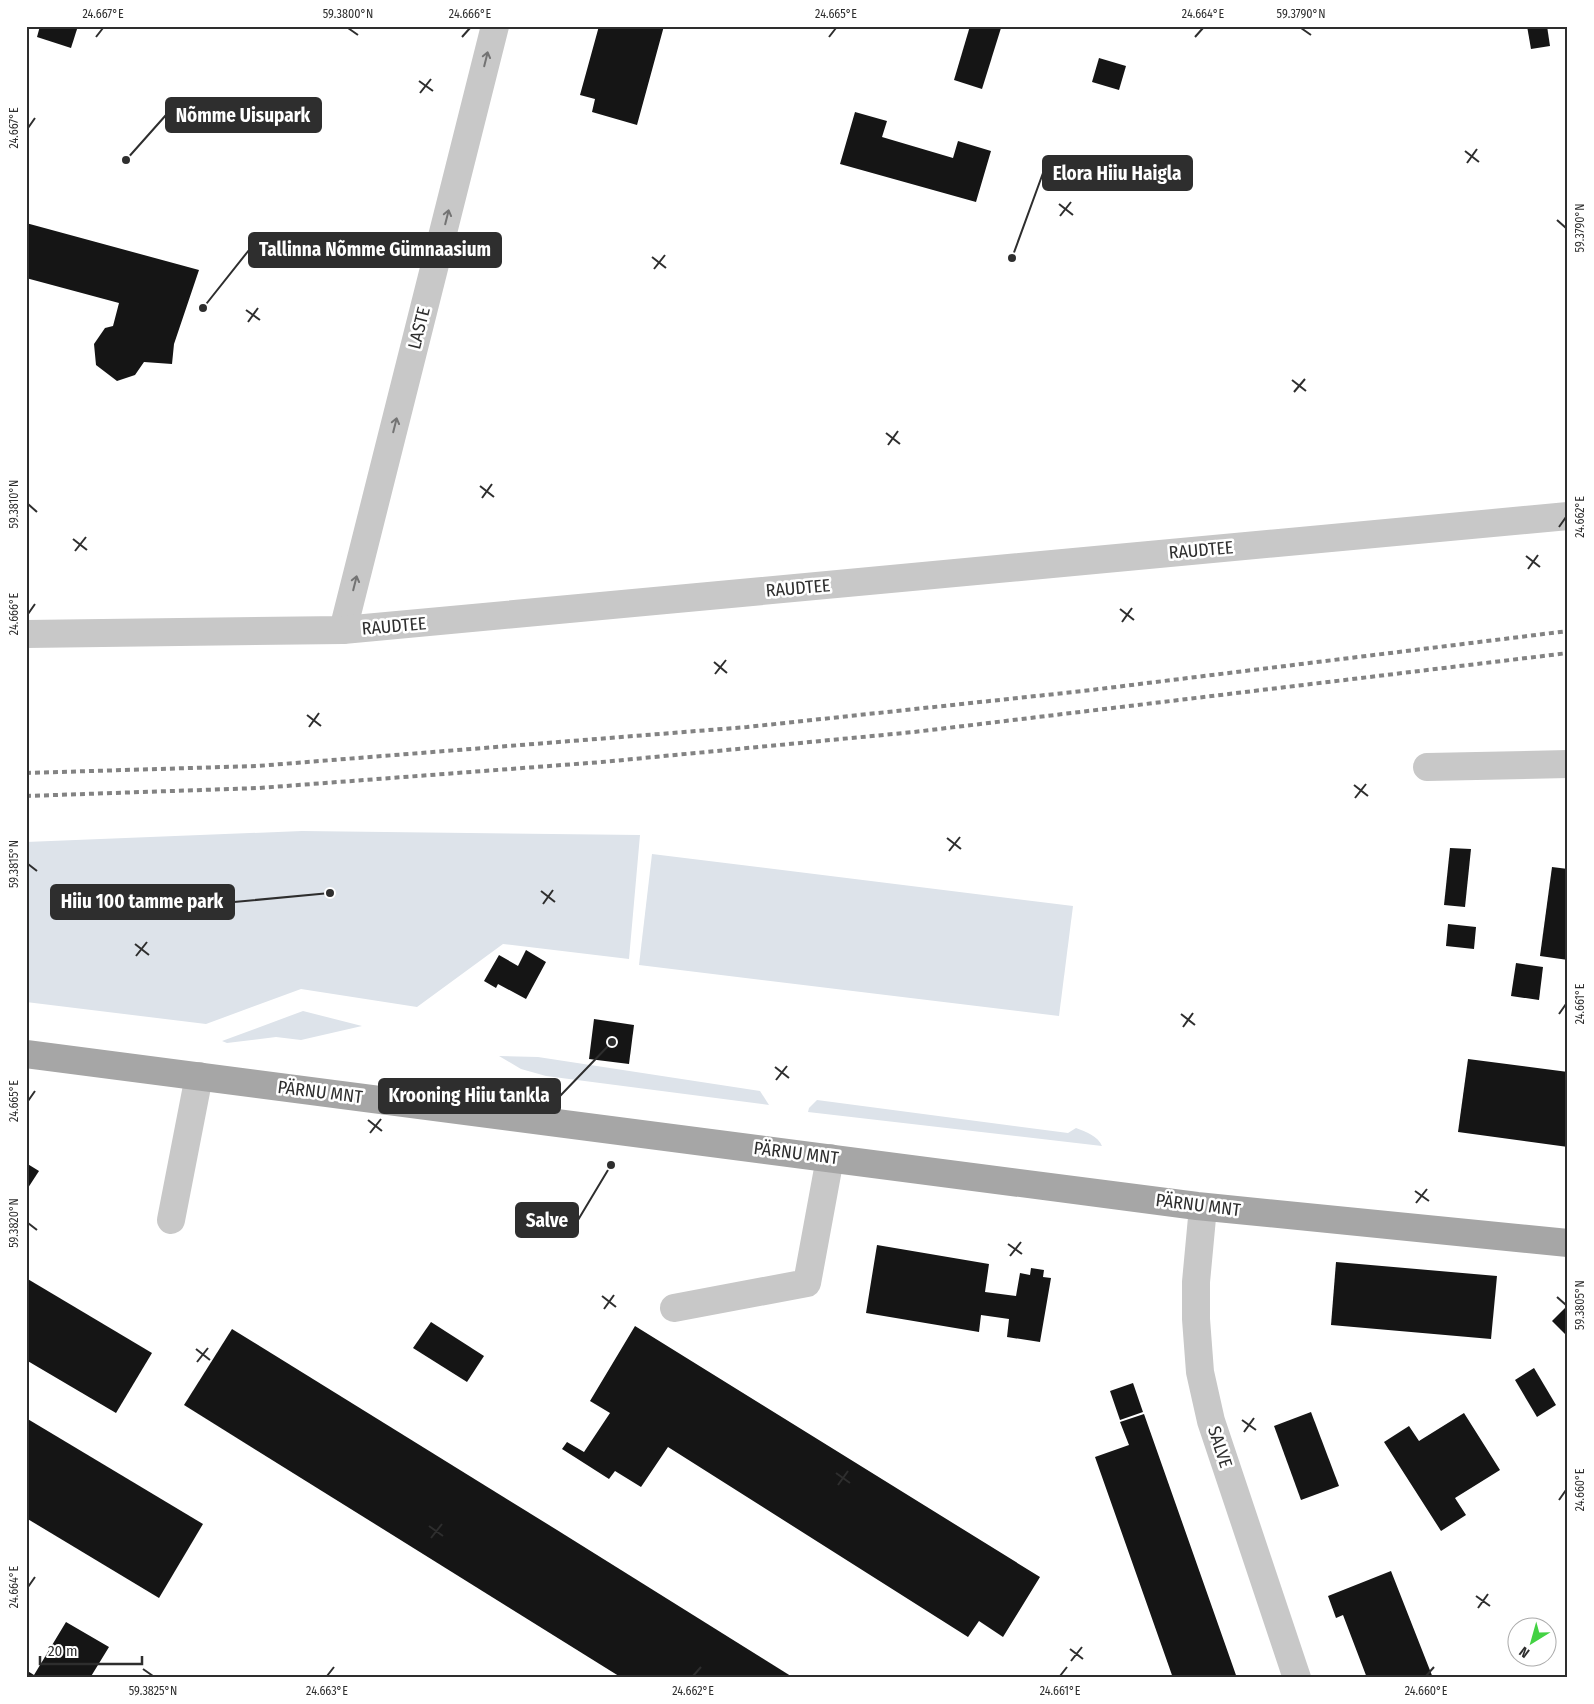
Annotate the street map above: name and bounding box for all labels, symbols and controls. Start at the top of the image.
text: 24.667°E [82,7,124,21]
text: 59.3800°N [323,7,373,21]
text: 24.666°E [449,7,492,21]
text: 24.665°E [815,7,857,21]
text: 24.664°E [1182,7,1224,21]
text: 59.3790°N [1277,7,1325,21]
one-way arrow [482,52,491,68]
callout: Nõmme Uisupark [166,98,321,132]
text: Nõmme Uisupark [176,104,311,127]
text: 24.667°E [7,107,21,149]
callout: Elora Hiiu Haigla [1043,156,1192,190]
text: Elora Hiiu Haigla [1053,162,1181,185]
text: 59.3790°N [1573,204,1587,252]
one-way arrow [443,209,452,225]
callout: Tallinna Nõmme Gümnaasium [249,233,501,267]
text: Tallinna Nõmme Gümnaasium [259,238,491,261]
street label: LASTE [403,305,435,351]
one-way arrow [391,418,400,434]
text: 59.3810°N [7,480,21,528]
text: 24.662°E [1573,496,1587,538]
street label: RAUDTEE [1168,536,1234,564]
street label: RAUDTEE [765,574,831,602]
one-way arrow [351,576,360,592]
text: 24.666°E [7,592,21,635]
street label: RAUDTEE [361,612,427,640]
text: 59.3815°N [7,840,21,888]
callout: Hiiu 100 tamme park [51,885,234,919]
text: Hiiu 100 tamme park [61,890,224,913]
text: 24.661°E [1573,983,1587,1024]
street label: PÄRNU MNT [276,1076,364,1108]
callout: Krooning Hiiu tankla [379,1079,560,1113]
text: 24.665°E [7,1080,21,1122]
text: Krooning Hiiu tankla [388,1084,550,1107]
street label: PÄRNU MNT [752,1137,840,1169]
street label: PÄRNU MNT [1154,1189,1242,1221]
text: 59.3820°N [7,1198,21,1248]
callout: Salve [516,1203,578,1237]
text: Salve [526,1209,569,1232]
text: 59.3805°N [1573,1280,1587,1330]
street label: SALVE [1203,1423,1237,1471]
text: 24.660°E [1573,1468,1587,1511]
text: 24.664°E [7,1566,21,1608]
north arrow [1506,1616,1556,1666]
scale bar [40,1634,142,1666]
text: 20 m [48,1642,78,1660]
text: N [1516,1643,1533,1661]
text: 59.3825°N [129,1684,177,1698]
text: 24.663°E [306,1684,348,1698]
text: 24.662°E [672,1684,714,1698]
text: 24.661°E [1040,1684,1081,1698]
text: 24.660°E [1405,1684,1448,1698]

